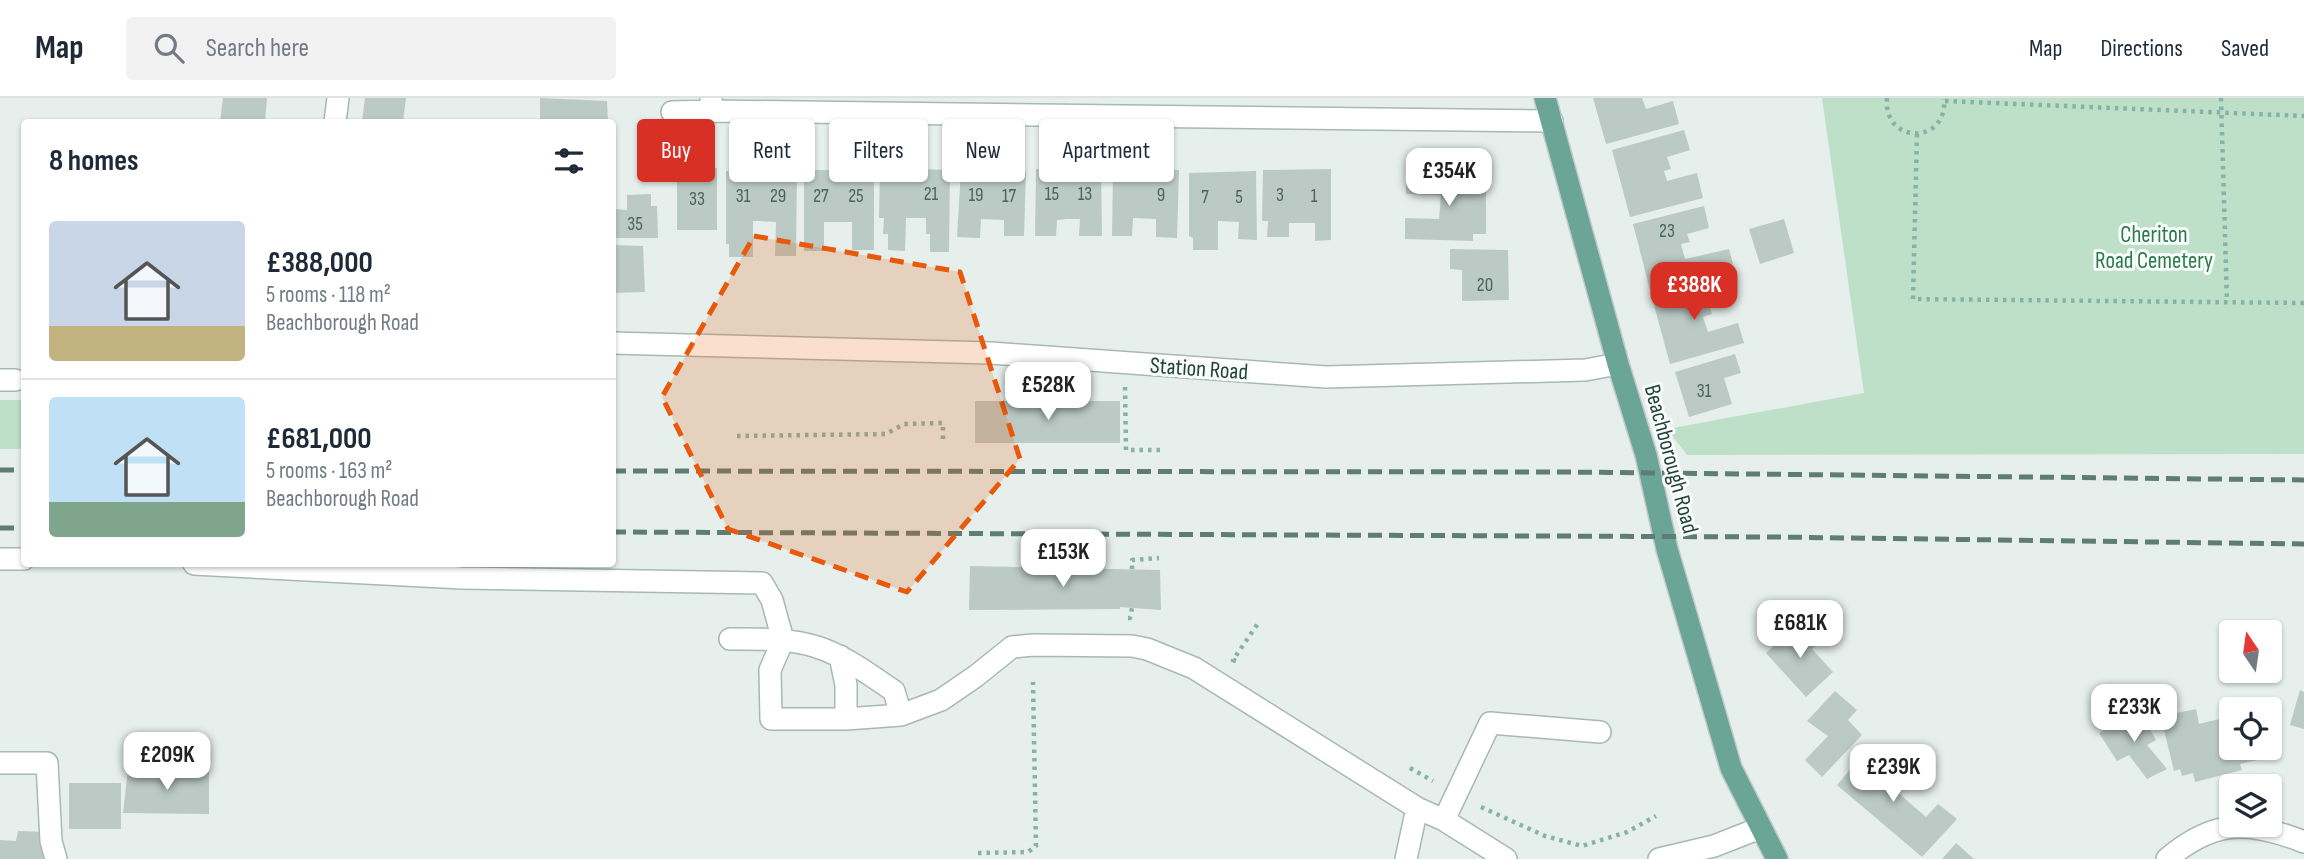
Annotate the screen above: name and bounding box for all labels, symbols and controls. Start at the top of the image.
search box [126,17,616,80]
text: Map [35,28,84,68]
icon: search [150,29,188,67]
text: Search here [206,33,309,64]
text: Map [2029,34,2062,63]
text: Directions [2100,34,2183,63]
text: Saved [2221,34,2269,63]
chip: Buy [637,119,715,182]
chip: Rent [729,119,815,182]
chip: Filters [829,119,928,182]
chip: New [942,119,1025,182]
chip: Apartment [1039,119,1174,182]
icon: filters [550,142,588,180]
text: 8 homes [49,143,138,179]
pin: £354K [1400,148,1498,208]
text: £354K [1422,157,1476,185]
house number: 21 [924,183,939,206]
house number: 15 [1045,183,1059,206]
house number: 13 [1078,183,1092,206]
house number: 19 [968,184,984,207]
house number: 9 [1157,184,1165,207]
house number: 3 [1276,184,1284,207]
house number: 31 [736,185,751,208]
house number: 29 [770,185,786,208]
house number: 27 [813,185,829,208]
house number: 25 [848,185,864,208]
house number: 17 [1002,185,1017,208]
house number: 1 [1311,185,1318,208]
house number: 7 [1201,186,1209,209]
house number: 5 [1235,186,1243,209]
house number: 33 [689,188,705,211]
house number: 35 [627,213,643,236]
house number: 23 [1659,220,1675,243]
park label: Cheriton Road Cemetery [2095,221,2213,275]
text: £388,000 [266,245,373,281]
icon: home [105,249,189,333]
pin: £388K [1645,262,1743,322]
text: £388K [1666,271,1722,299]
house number: 20 [1477,274,1493,297]
text: 5 rooms · 118 m² [266,281,391,309]
text: Beachborough Road [266,309,419,337]
street label: Station Road [1149,352,1249,386]
pin: £528K [999,362,1097,422]
text: £528K [1021,371,1075,399]
house number: 31 [1697,380,1712,403]
street label: Beachborough Road [1638,382,1704,536]
text: £681,000 [266,421,372,457]
icon: home [105,425,189,509]
text: 5 rooms · 163 m² [266,457,392,485]
text: Beachborough Road [266,485,419,513]
pin: £153K [1014,530,1112,589]
text: £153K [1037,538,1089,566]
pin: £681K [1751,601,1849,660]
text: £681K [1773,609,1827,637]
north arrow [2219,620,2282,682]
map controls [2219,620,2282,837]
pin: £233K [2085,684,2183,744]
text: £233K [2107,693,2161,721]
button: locate [2219,697,2282,760]
pin: £209K [118,732,216,792]
text: £209K [139,741,195,769]
pin: £239K [1844,744,1942,804]
text: £239K [1866,753,1920,781]
button: layers [2219,774,2282,837]

